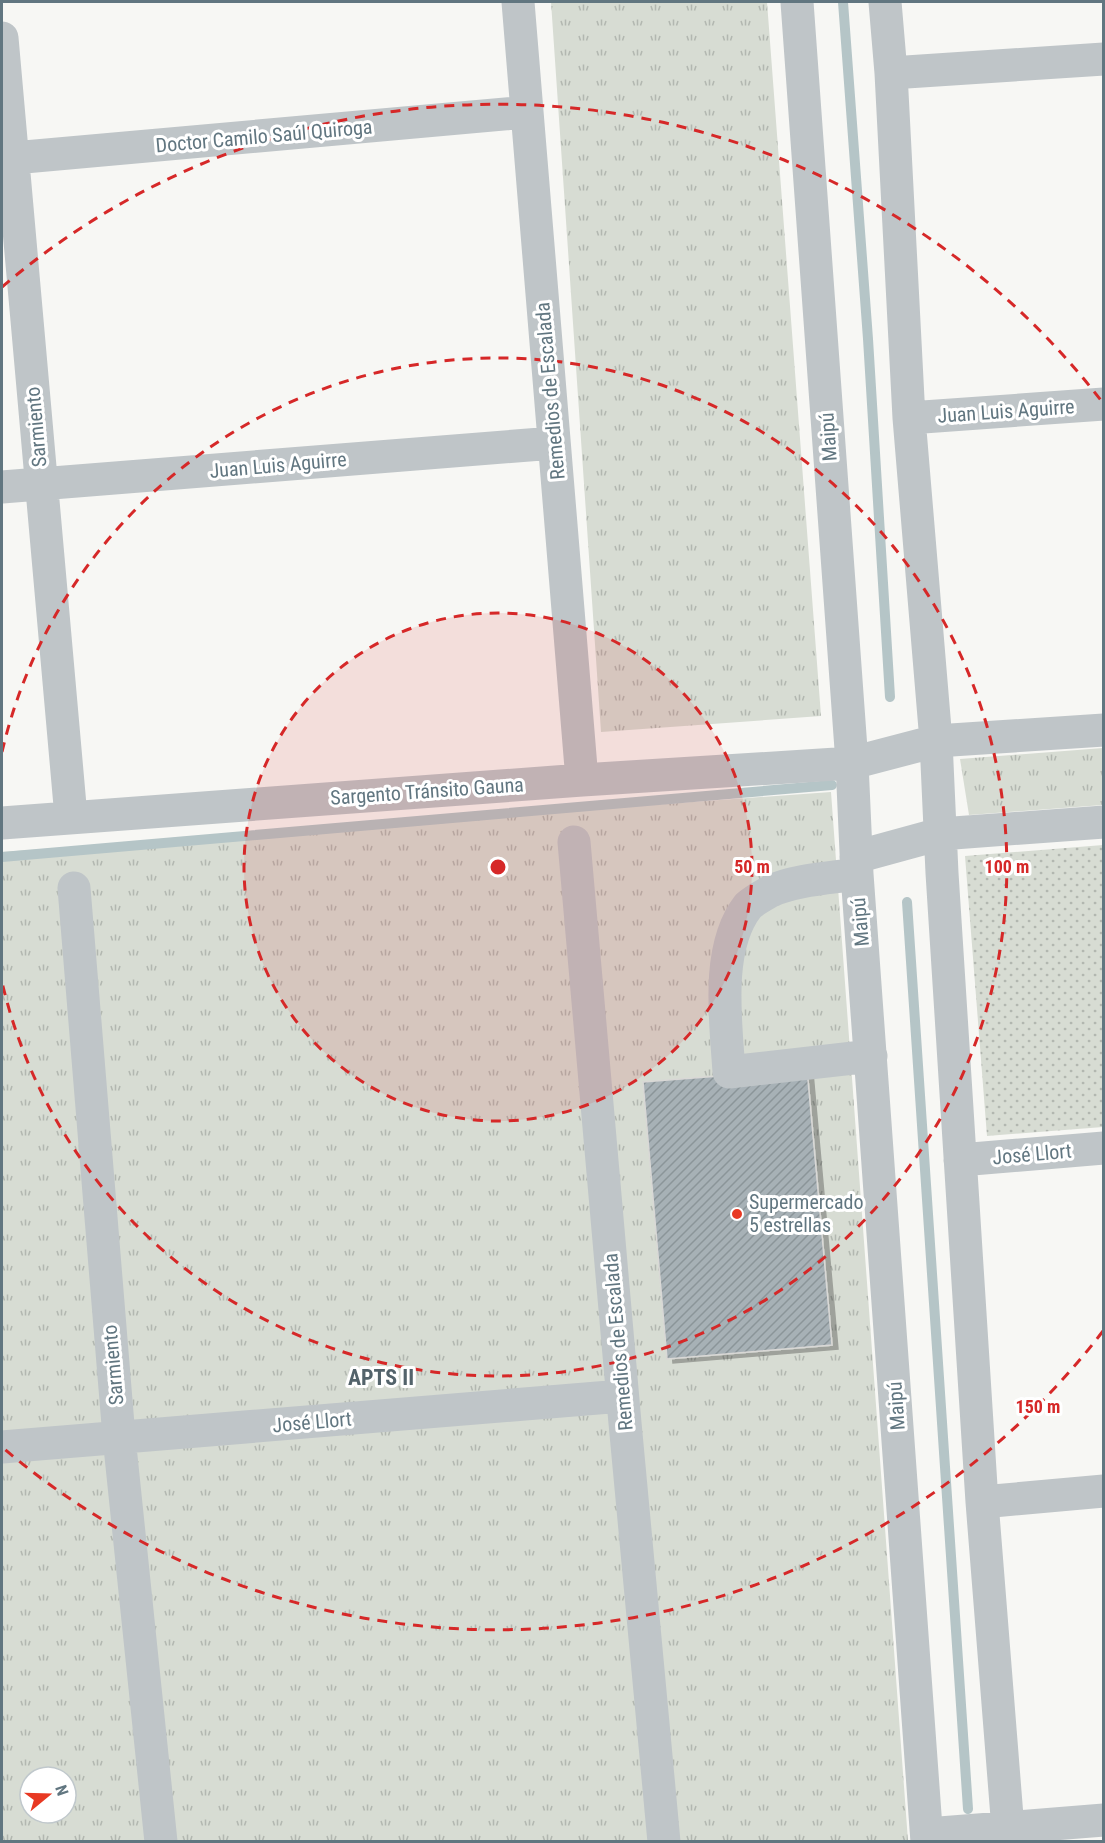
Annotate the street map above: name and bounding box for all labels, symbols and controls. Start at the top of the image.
street label: Doctor Camilo Saúl Quiroga [155,115,373,157]
street label: Remedios de Escalada [530,301,570,481]
street label: Sarmiento [21,386,51,468]
street label: Juan Luis Aguirre [937,394,1075,428]
street label: Maipú [814,412,842,462]
street label: Juan Luis Aguirre [209,447,347,483]
street label: Sargento Tránsito Gauna [330,772,524,810]
text: 50 m [734,856,770,877]
text: 100 m [985,856,1029,877]
centre of rings [488,857,508,877]
street label: Maipú [846,897,874,947]
street label: José Llort [991,1139,1073,1169]
place label: Supermercado 5 estrellas [749,1190,864,1237]
marker: Supermercado 5 estrellas [730,1207,744,1221]
street label: Remedios de Escalada [598,1252,638,1432]
street label: Sarmiento [98,1324,128,1406]
district label: APTS II [348,1365,414,1390]
street label: Maipú [882,1381,910,1431]
text: 150 m [1016,1396,1060,1417]
street label: José Llort [271,1407,353,1437]
north arrow [18,1765,78,1825]
text: N [51,1783,72,1798]

